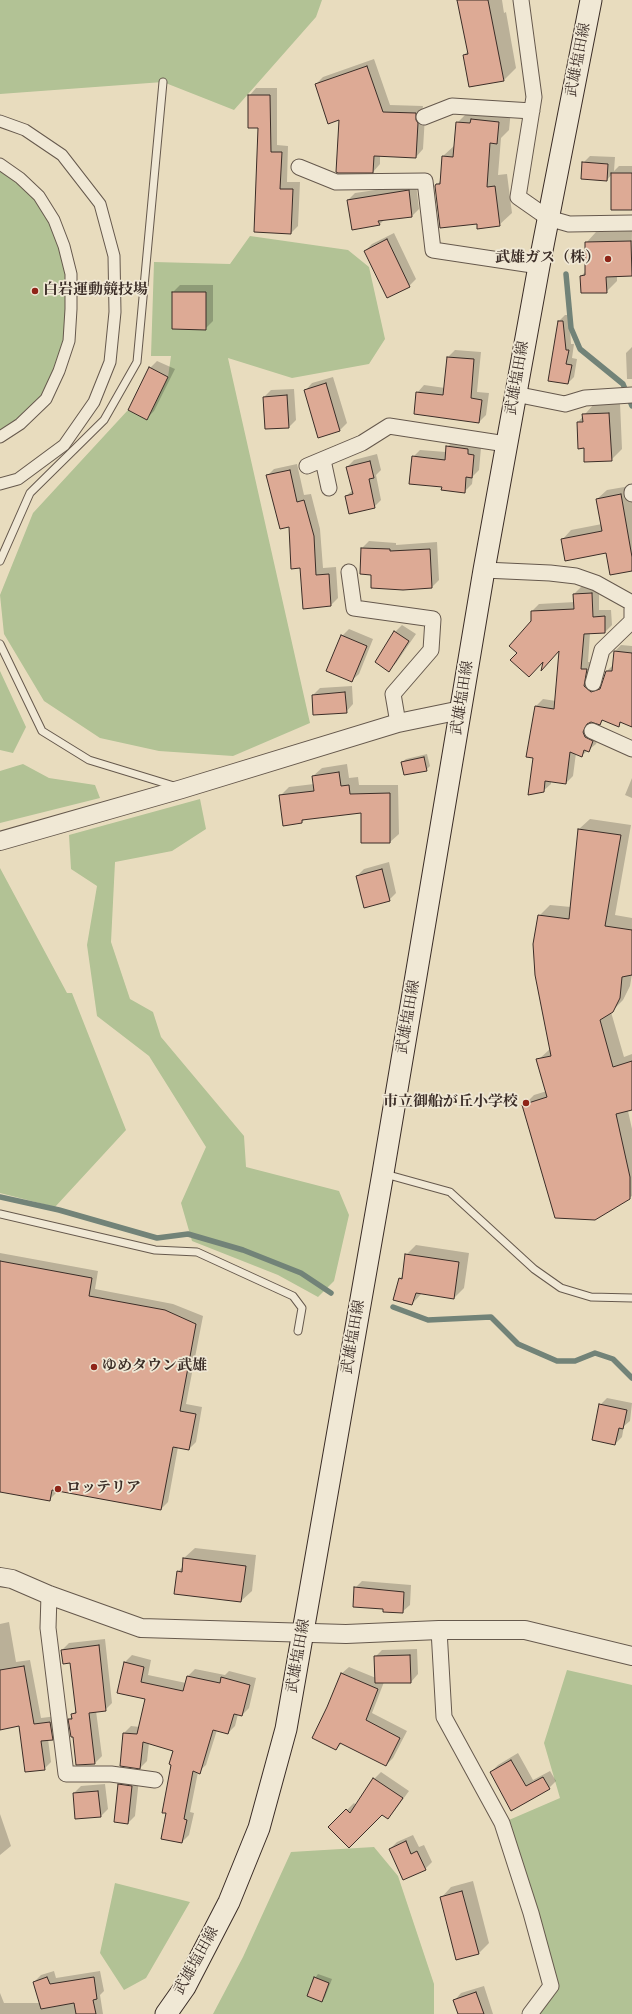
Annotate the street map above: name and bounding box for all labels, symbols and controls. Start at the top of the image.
street label: 武雄塩田線 [563,21,595,99]
place label: 武雄ガス（株） [495,250,600,268]
marker: 武雄ガス（株） [603,254,613,264]
place label: 白岩運動競技場 [43,282,148,300]
marker: 白岩運動競技場 [30,286,40,296]
street label: 武雄塩田線 [503,340,533,416]
street label: 武雄塩田線 [448,660,478,736]
street label: 武雄塩田線 [394,979,424,1055]
place label: 市立御船が丘小学校 [383,1094,518,1112]
marker: 市立御船が丘小学校 [521,1098,531,1108]
street label: 武雄塩田線 [339,1299,369,1375]
place label: ゆめタウン武雄 [102,1358,207,1376]
marker: ゆめタウン武雄 [89,1362,99,1372]
place label: ロッテリア [66,1480,141,1498]
marker: ロッテリア [53,1484,63,1494]
street label: 武雄塩田線 [284,1618,314,1694]
street label: 武雄塩田線 [171,1924,223,1998]

